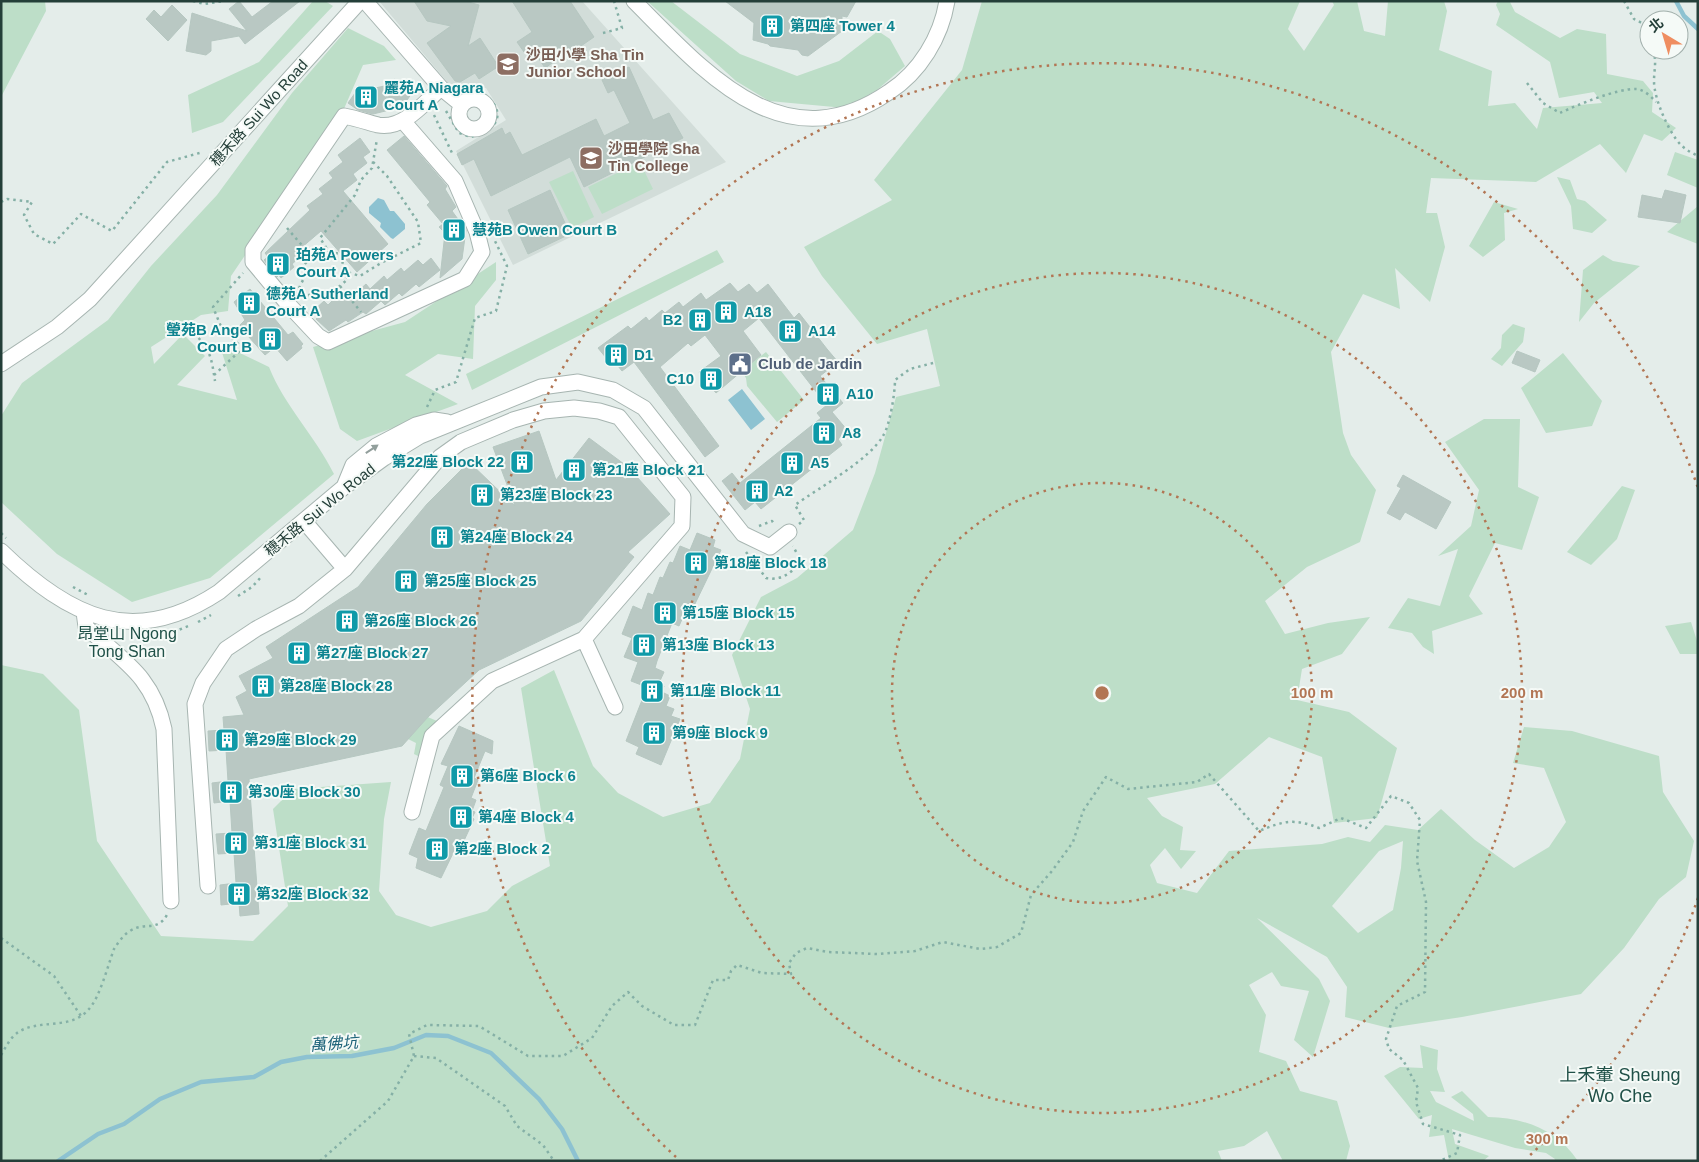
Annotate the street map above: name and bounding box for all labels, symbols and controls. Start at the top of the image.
north arrow [1639,10,1689,60]
building icon: 第四座 Tower 4 [759,13,785,39]
text: 北 [1646,14,1666,35]
place label: 第四座 Tower 4 [790,17,895,34]
place label: 沙田小學 Sha Tin Junior School [526,46,644,80]
school or university icon: 沙田小學 Sha Tin Junior School [495,51,521,77]
street label: 穗禾路 Sui Wo Road [206,56,311,169]
place label: 麗苑A Niagara Court A [384,79,484,113]
building icon: 麗苑A Niagara Court A [353,84,379,110]
place label: 沙田學院 Sha Tin College [608,140,700,174]
school or university icon: 沙田學院 Sha Tin College [578,145,604,171]
building icon: 慧苑B Owen Court B [441,217,467,243]
place label: 慧苑B Owen Court B [472,221,617,238]
place label: 珀苑A Powers Court A [296,246,394,280]
building icon: 珀苑A Powers Court A [265,251,291,277]
place label: 德苑A Sutherland Court A [266,285,389,319]
building icon: 德苑A Sutherland Court A [236,290,262,316]
building icon: A18 [713,299,739,325]
place label: A18 [744,303,772,320]
building icon: B2 [687,307,713,333]
place label: B2 [663,311,682,328]
building icon: A14 [777,318,803,344]
place label: 瑩苑B Angel Court B [166,321,252,355]
place label: A14 [808,322,836,339]
building icon: 瑩苑B Angel Court B [257,326,283,352]
building icon: D1 [603,342,629,368]
place label: D1 [634,346,653,363]
public building icon: Club de Jardin [727,351,753,377]
place label: Club de Jardin [758,355,862,372]
building icon: C10 [698,366,724,392]
place label: C10 [666,370,694,387]
building icon: A10 [815,381,841,407]
place label: A10 [846,385,874,402]
building icon: A8 [811,420,837,446]
place label: A8 [842,424,861,441]
one-way arrow [366,444,379,454]
building icon: 第22座 Block 22 [509,449,535,475]
building icon: A5 [779,450,805,476]
place label: 第22座 Block 22 [391,453,504,470]
place label: A5 [810,454,829,471]
building icon: 第21座 Block 21 [561,457,587,483]
street label: 穗禾路 Sui Wo Road [261,460,378,559]
place label: 第21座 Block 21 [592,461,705,478]
building icon: A2 [744,478,770,504]
building icon: 第23座 Block 23 [469,482,495,508]
place label: A2 [774,482,793,499]
place label: 第23座 Block 23 [500,486,613,503]
building icon: 第24座 Block 24 [429,524,455,550]
place label: 第24座 Block 24 [460,528,573,545]
building icon: 第18座 Block 18 [683,550,709,576]
place label: 第18座 Block 18 [714,554,827,571]
building icon: 第25座 Block 25 [393,568,419,594]
place label: 第25座 Block 25 [424,572,537,589]
building icon: 第15座 Block 15 [652,600,678,626]
place label: 第15座 Block 15 [682,604,795,621]
building icon: 第26座 Block 26 [334,608,360,634]
place label: 第26座 Block 26 [364,612,477,629]
district label: 昂堂山 Ngong Tong Shan [77,625,177,660]
building icon: 第13座 Block 13 [631,632,657,658]
place label: 第13座 Block 13 [662,636,775,653]
building icon: 第27座 Block 27 [286,640,312,666]
place label: 第27座 Block 27 [316,644,429,661]
building icon: 第28座 Block 28 [250,673,276,699]
place label: 第28座 Block 28 [280,677,393,694]
building icon: 第11座 Block 11 [639,678,665,704]
place label: 第11座 Block 11 [670,682,781,699]
centre of rings [1093,684,1111,702]
text: 100 m [1291,684,1333,701]
text: 200 m [1501,684,1543,701]
building icon: 第9座 Block 9 [641,720,667,746]
place label: 第9座 Block 9 [672,724,768,741]
building icon: 第29座 Block 29 [214,727,240,753]
place label: 第29座 Block 29 [244,731,357,748]
building icon: 第6座 Block 6 [449,763,475,789]
place label: 第6座 Block 6 [480,767,576,784]
building icon: 第30座 Block 30 [218,779,244,805]
place label: 第30座 Block 30 [248,783,361,800]
building icon: 第4座 Block 4 [448,804,474,830]
place label: 第4座 Block 4 [478,808,575,825]
building icon: 第31座 Block 31 [223,830,249,856]
place label: 第31座 Block 31 [254,834,367,851]
building icon: 第2座 Block 2 [424,836,450,862]
place label: 第2座 Block 2 [454,840,550,857]
building icon: 第32座 Block 32 [226,881,252,907]
place label: 第32座 Block 32 [256,885,369,902]
water label: 萬佛坑 [309,1033,361,1054]
district label: 上禾輋 Sheung Wo Che [1559,1065,1681,1106]
text: 300 m [1526,1130,1568,1147]

